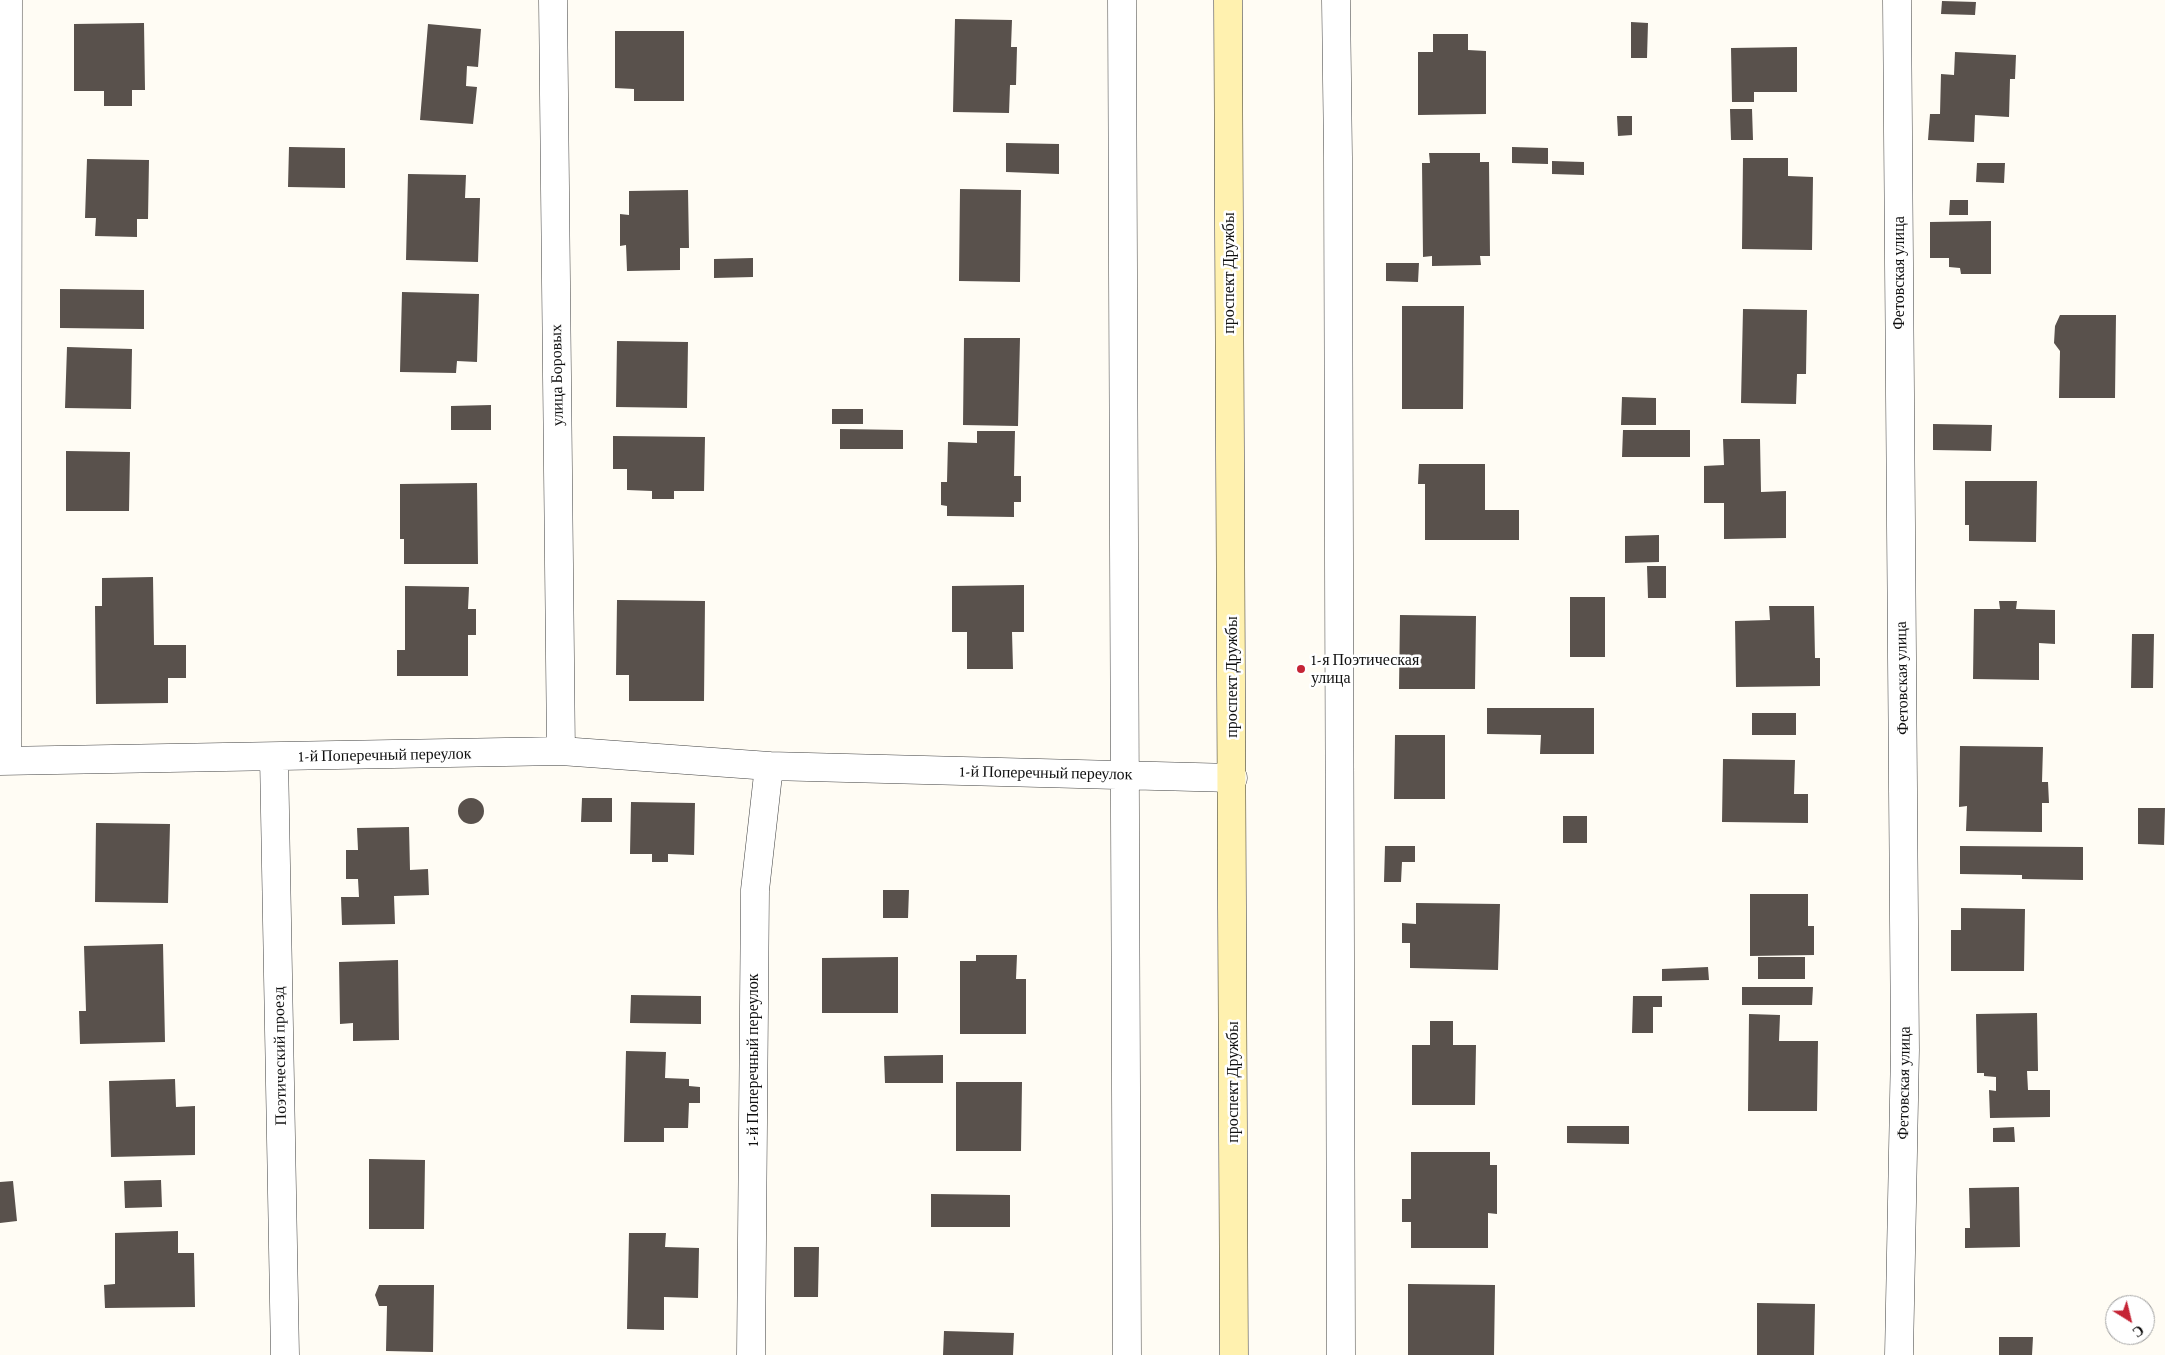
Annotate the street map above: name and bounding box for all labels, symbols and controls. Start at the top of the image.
street label: проспект Дружбы [1219,212,1239,334]
street label: Фетовская улица [1889,216,1909,330]
street label: улица Боровых [547,324,567,426]
street label: проспект Дружбы [1222,616,1242,738]
street label: Фетовская улица [1891,621,1913,735]
place label: 1-я Поэтическая улица [1311,650,1419,688]
marker: 1-я Поэтическая улица [1295,663,1307,675]
street label: 1-й Поперечный переулок [298,744,472,766]
street label: 1-й Поперечный переулок [959,762,1133,784]
street label: 1-й Поперечный переулок [743,974,763,1146]
street label: Поэтический проезд [269,986,291,1126]
street label: проспект Дружбы [1223,1021,1243,1143]
street label: Фетовская улица [1893,1026,1915,1140]
north arrow [2105,1295,2155,1345]
text: С [2129,1322,2147,1341]

